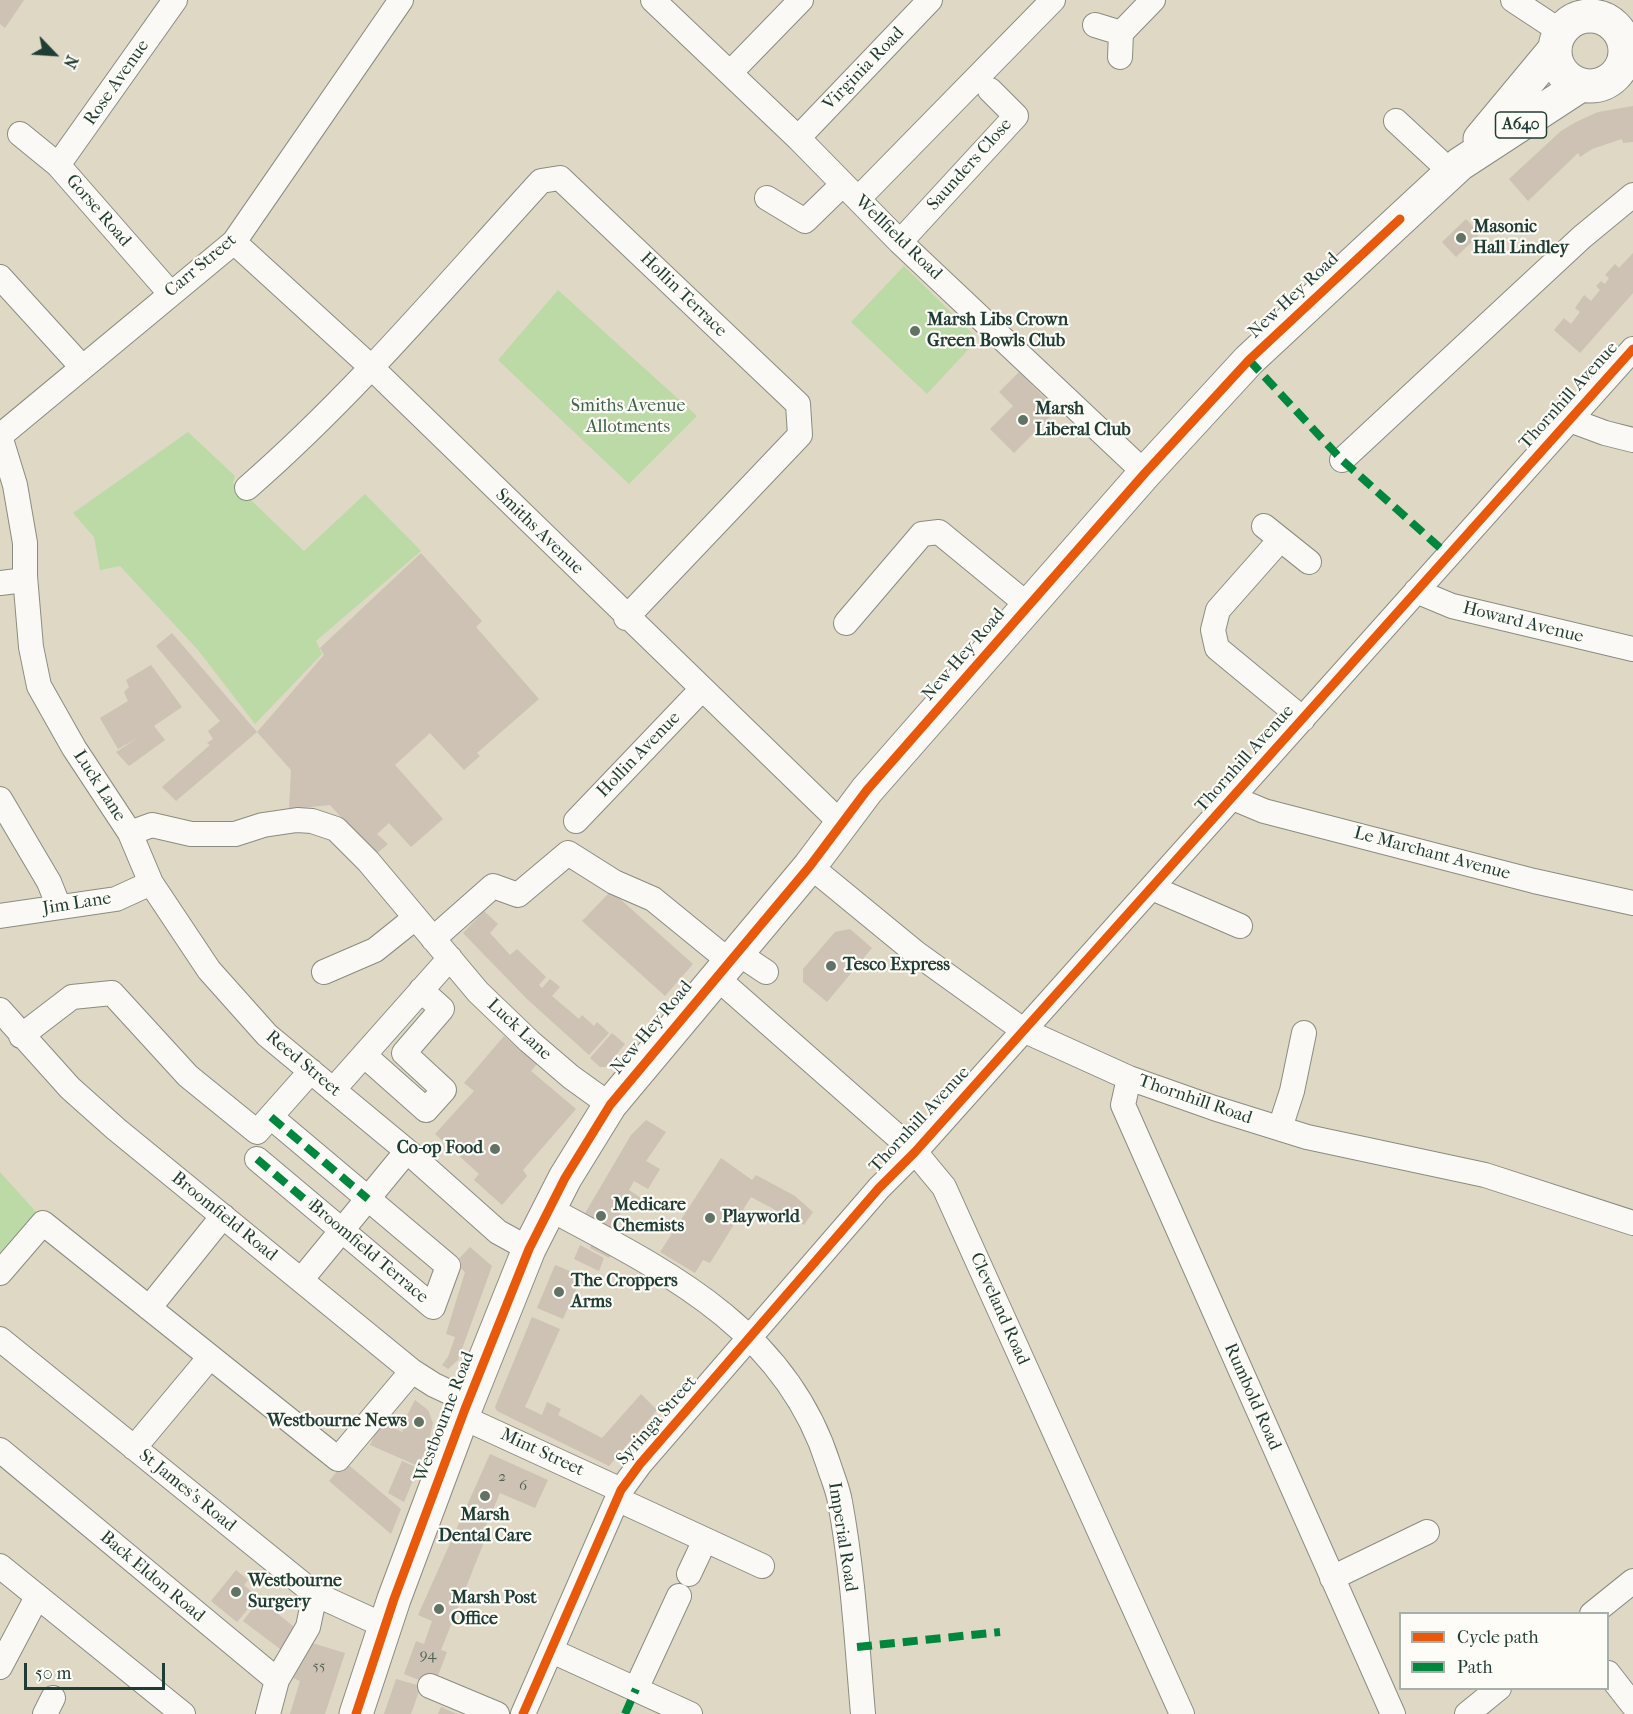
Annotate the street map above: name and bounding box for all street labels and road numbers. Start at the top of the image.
street label: Virginia Road [819,23,909,115]
street label: Rose Avenue [80,36,154,130]
road number: A640 [1496,112,1546,138]
street label: Saunders Close [923,114,1017,216]
street label: Gorse Road [61,170,135,252]
street label: Wellfield Road [850,191,946,285]
street label: Carr Street [161,230,241,302]
street label: Hollin Terrace [635,248,731,342]
street label: New Hey Road [1244,249,1344,343]
street label: Thornhill Avenue [1515,338,1623,454]
street label: Smiths Avenue [490,484,588,580]
street label: Howard Avenue [1460,598,1586,648]
street label: New Hey Road [918,604,1010,706]
street label: Thornhill Avenue [1191,701,1299,817]
street label: Hollin Avenue [593,708,685,802]
street label: Luck Lane [68,746,130,826]
street label: Le Marchant Avenue [1351,823,1513,885]
street label: Jim Lane [41,888,113,920]
street label: New Hey Road [607,977,697,1079]
street label: Luck Lane [482,995,556,1065]
street label: Reed Street [261,1026,345,1102]
street label: Thornhill Avenue [865,1063,975,1177]
street label: Thornhill Road [1135,1070,1255,1130]
street label: Broomfield Road [167,1168,281,1266]
street label: Broomfield Terrace [304,1196,432,1308]
street label: Cleveland Road [965,1250,1033,1368]
street label: Rumbold Road [1219,1340,1285,1454]
street label: Westbourne Road [410,1349,480,1485]
street label: Syringa Street [612,1372,702,1470]
street label: Mint Street [497,1424,587,1482]
street label: St James's Road [134,1445,240,1537]
street label: Imperial Road [823,1481,861,1593]
street label: Back Eldon Road [95,1527,209,1627]

